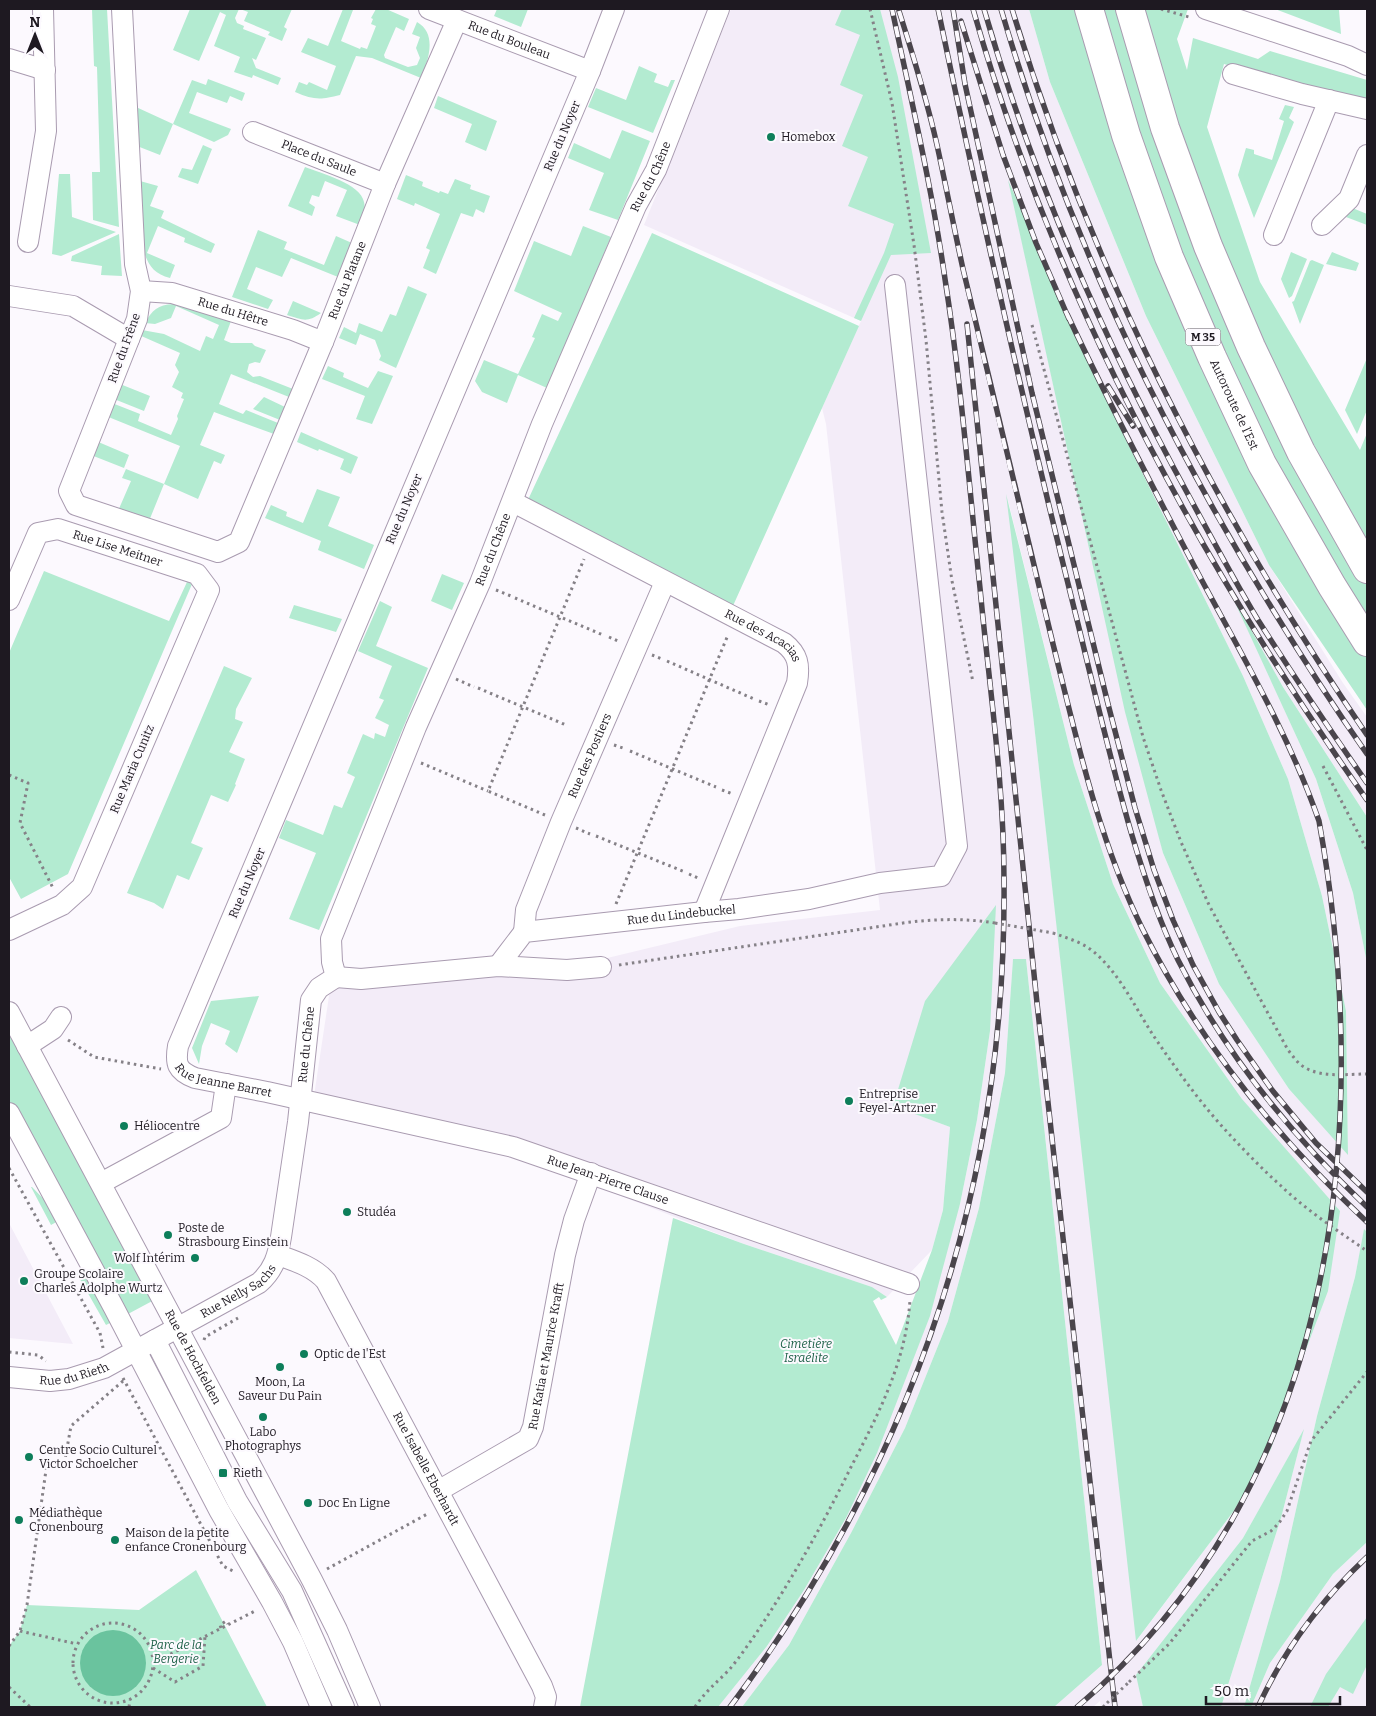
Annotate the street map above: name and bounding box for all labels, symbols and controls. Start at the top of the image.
north arrow [10,10,60,60]
text: N [30,14,41,31]
street label: Rue du Bouleau [466,18,553,62]
street label: Rue du Noyer [541,98,583,173]
place label: Homebox [781,130,836,144]
marker: Homebox [765,131,777,143]
street label: Place du Saule [279,137,359,179]
street label: Rue du Chêne [627,139,673,214]
street label: Rue du Platane [326,239,369,321]
street label: Rue du Hêtre [196,294,270,329]
street label: Rue du Frêne [105,311,143,385]
road number: M 35 [1186,328,1220,346]
street label: Autoroute de l’Est [1207,357,1262,453]
street label: Rue du Noyer [383,471,425,546]
street label: Rue du Chêne [473,511,514,588]
street label: Rue Lise Meitner [71,527,165,570]
street label: Rue des Acacias [722,606,804,664]
street label: Rue des Postiers [565,711,614,800]
street label: Rue Maria Cunitz [107,722,157,815]
street label: Rue du Noyer [226,845,268,920]
street label: Rue du Lindebuckel [626,902,737,928]
street label: Rue du Chêne [295,1006,317,1084]
street label: Rue Jeanne Barret [172,1061,274,1100]
place label: Entreprise Feyel-Artzner [859,1087,937,1115]
marker: Entreprise Feyel-Artzner [843,1095,855,1107]
place label: Héliocentre [134,1119,200,1133]
marker: Héliocentre [118,1120,130,1132]
street label: Rue Jean-Pierre Clause [545,1152,671,1207]
place label: Studéa [357,1205,397,1219]
marker: Studéa [341,1206,353,1218]
place label: Poste de Strasbourg Einstein [178,1221,289,1249]
marker: Poste de Strasbourg Einstein [162,1229,174,1241]
place label: Wolf Intérim [114,1251,186,1265]
marker: Wolf Intérim [189,1252,201,1264]
street label: Rue Nelly Sachs [198,1262,279,1321]
place label: Groupe Scolaire Charles Adolphe Wurtz [34,1267,163,1295]
marker: Groupe Scolaire Charles Adolphe Wurtz [18,1275,30,1287]
street label: Rue Katia et Maurice Krafft [526,1281,567,1431]
street label: Rue de Hochfelden [162,1307,224,1407]
park label: Cimetière Israélite [780,1337,832,1365]
place label: Optic de l'Est [314,1347,386,1361]
marker: Optic de l'Est [298,1348,310,1360]
street label: Rue du Rieth [39,1360,112,1388]
marker: Moon, La Saveur Du Pain [274,1361,286,1373]
place label: Moon, La Saveur Du Pain [238,1375,322,1403]
street label: Rue Isabelle Eberhardt [390,1410,462,1528]
marker: Labo Photographys [257,1411,269,1423]
place label: Labo Photographys [225,1425,302,1453]
place label: Centre Socio Culturel Victor Schoelcher [39,1443,157,1471]
marker: Centre Socio Culturel Victor Schoelcher [23,1451,35,1463]
place label: Rieth [233,1466,263,1480]
marker: Rieth [217,1467,229,1479]
place label: Doc En Ligne [318,1496,390,1510]
marker: Doc En Ligne [302,1497,314,1509]
place label: Médiathèque Cronenbourg [29,1506,103,1534]
marker: Médiathèque Cronenbourg [13,1514,25,1526]
place label: Maison de la petite enfance Cronenbourg [125,1526,247,1554]
marker: Maison de la petite enfance Cronenbourg [109,1534,121,1546]
park label: Parc de la Bergerie [150,1638,202,1666]
scale bar [1206,1674,1340,1706]
text: 50 m [1214,1682,1250,1700]

